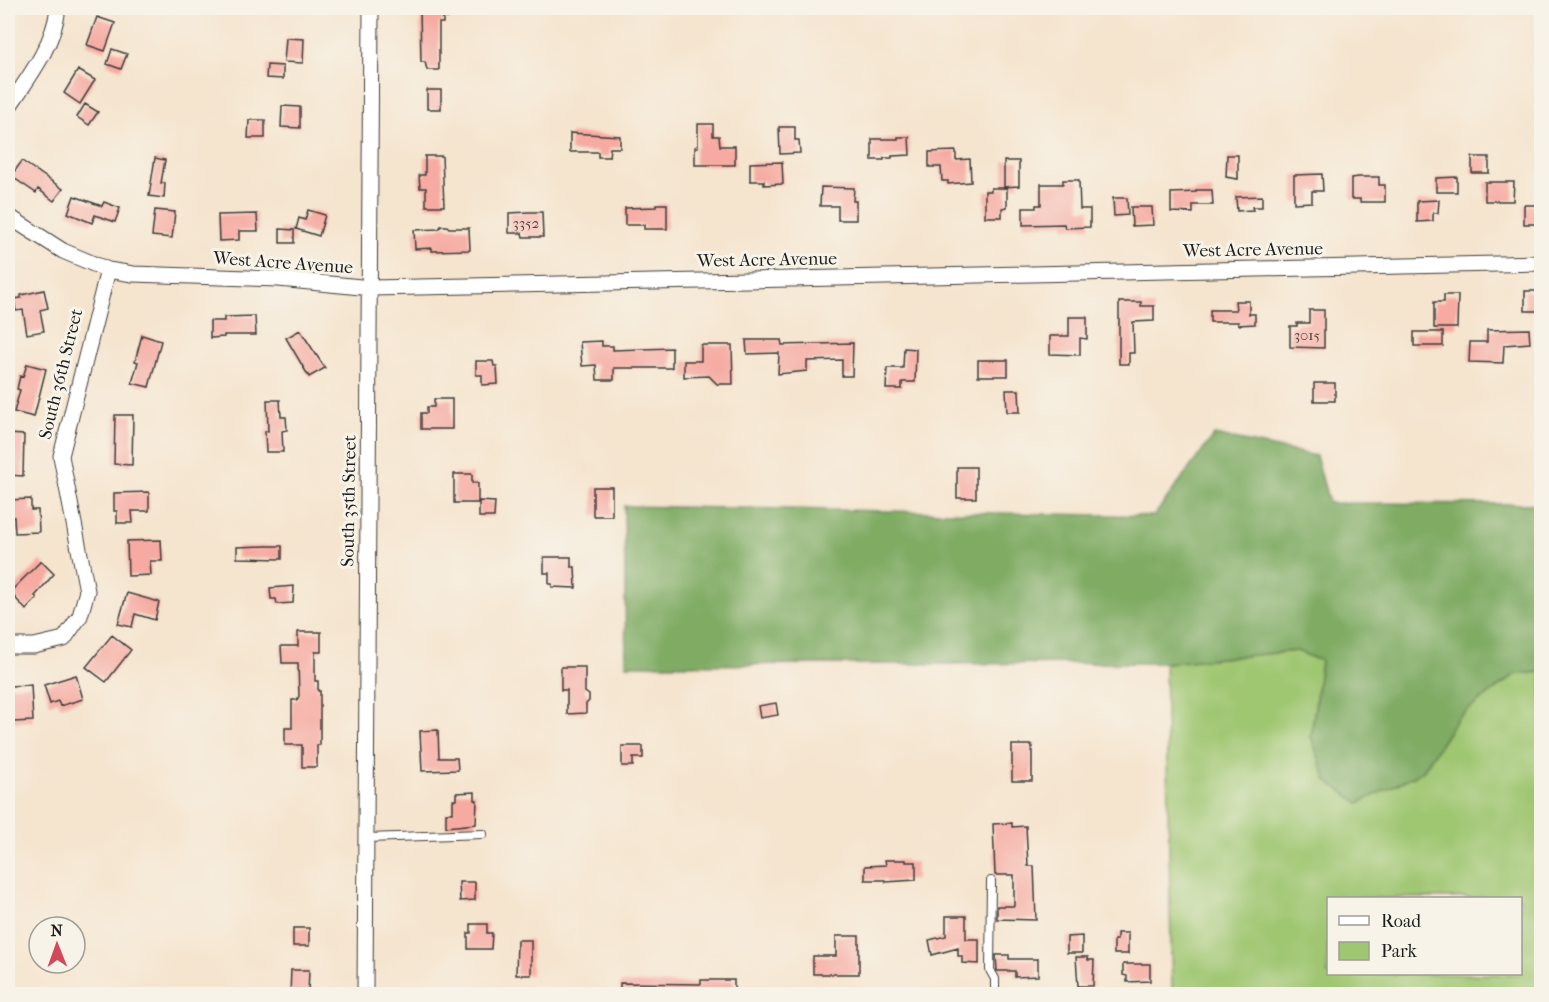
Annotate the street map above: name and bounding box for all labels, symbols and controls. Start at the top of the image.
house number: 3352 [513,214,540,232]
street label: West Acre Avenue [1182,238,1323,262]
street label: West Acre Avenue [211,248,354,278]
street label: West Acre Avenue [696,248,837,272]
street label: South 36th Street [35,306,88,441]
house number: 3015 [1294,326,1320,344]
street label: South 35th Street [337,434,361,567]
legend [1327,897,1522,975]
text: Road [1381,911,1421,932]
north arrow [27,915,87,975]
text: N [51,921,64,940]
text: Park [1381,941,1418,962]

